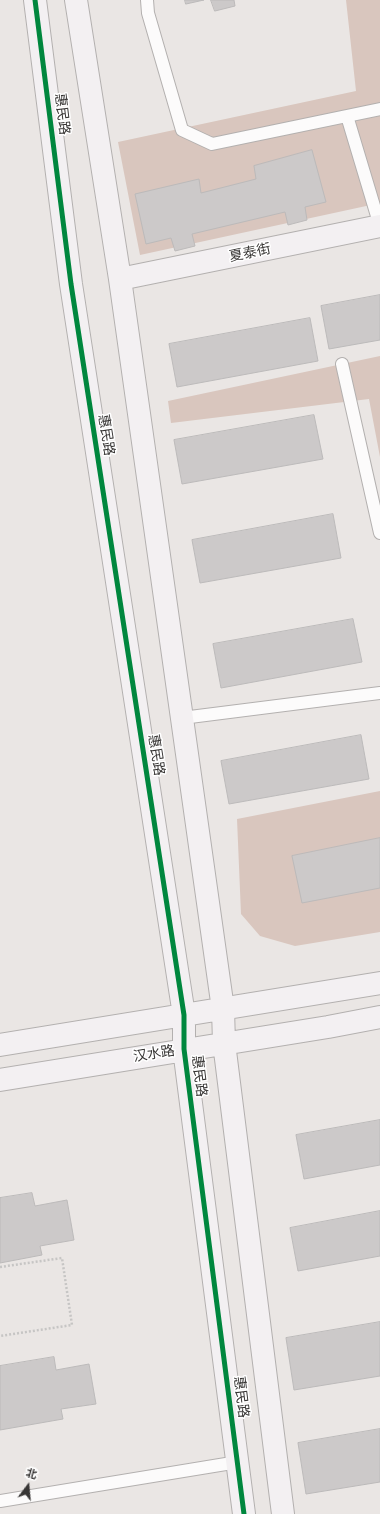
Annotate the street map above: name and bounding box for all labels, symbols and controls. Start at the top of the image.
street label: 惠民路 [51,92,73,136]
street label: 夏泰街 [228,240,272,266]
street label: 惠民路 [94,413,118,457]
street label: 惠民路 [144,733,168,777]
street label: 汉水路 [132,1042,176,1066]
street label: 惠民路 [188,1054,210,1098]
street label: 惠民路 [230,1375,252,1419]
north arrow [8,1466,48,1506]
text: 北 [24,1466,39,1482]

